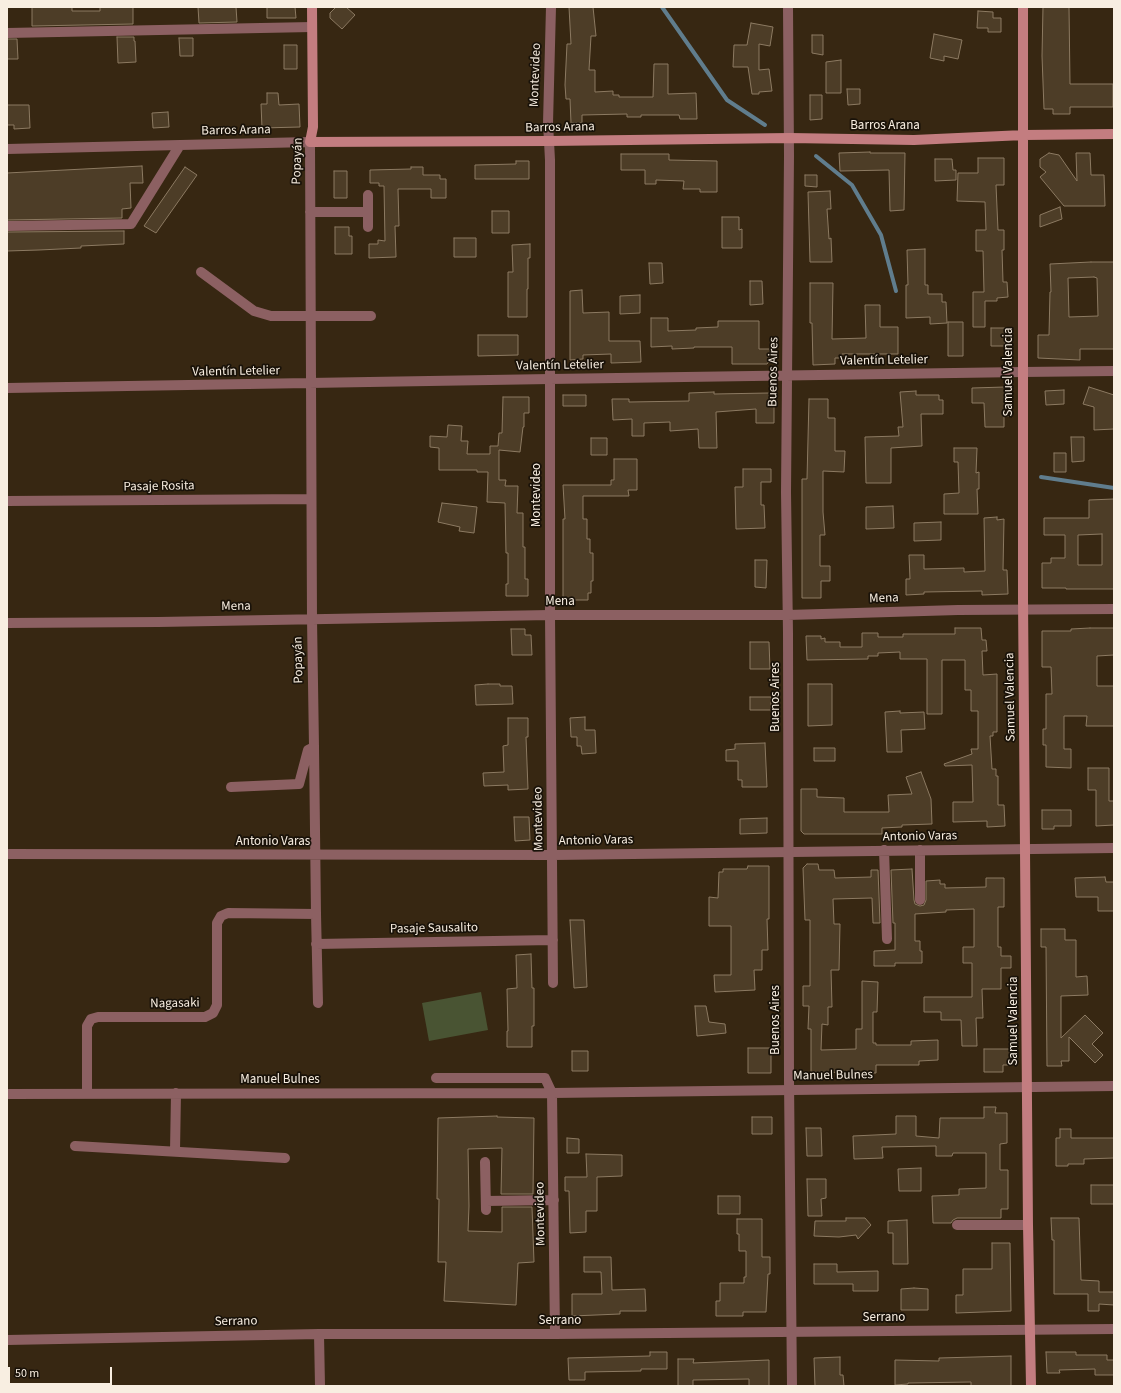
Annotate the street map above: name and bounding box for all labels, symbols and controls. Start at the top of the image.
street label: Montevideo [527,43,545,107]
street label: Barros Arana [850,118,920,134]
street label: Barros Arana [525,120,595,136]
street label: Barros Arana [201,123,271,139]
street label: Popayán [289,137,307,185]
street label: Samuel Valencia [1001,327,1017,417]
street label: Buenos Aires [766,337,782,407]
street label: Valentín Letelier [840,352,928,370]
street label: Valentín Letelier [516,357,604,375]
street label: Valentín Letelier [192,363,280,381]
street label: Montevideo [529,463,545,527]
street label: Pasaje Rosita [123,479,195,495]
street label: Mena [869,591,899,607]
street label: Mena [545,594,575,610]
street label: Mena [221,599,251,615]
street label: Popayán [291,636,307,684]
street label: Samuel Valencia [1002,652,1020,742]
street label: Buenos Aires [768,662,784,732]
street label: Montevideo [531,787,547,851]
street label: Antonio Varas [883,829,957,845]
street label: Antonio Varas [559,833,633,849]
street label: Antonio Varas [236,834,310,850]
street label: Pasaje Sausalito [390,920,478,938]
street label: Samuel Valencia [1006,976,1022,1066]
street label: Buenos Aires [768,985,784,1055]
street label: Nagasaki [150,996,200,1012]
street label: Manuel Bulnes [793,1068,873,1084]
street label: Manuel Bulnes [240,1072,320,1088]
street label: Montevideo [533,1182,549,1246]
street label: Serrano [863,1310,905,1326]
street label: Serrano [539,1313,581,1329]
street label: Serrano [214,1314,258,1330]
scale bar [10,1359,114,1385]
text: 50 m [15,1365,39,1382]

